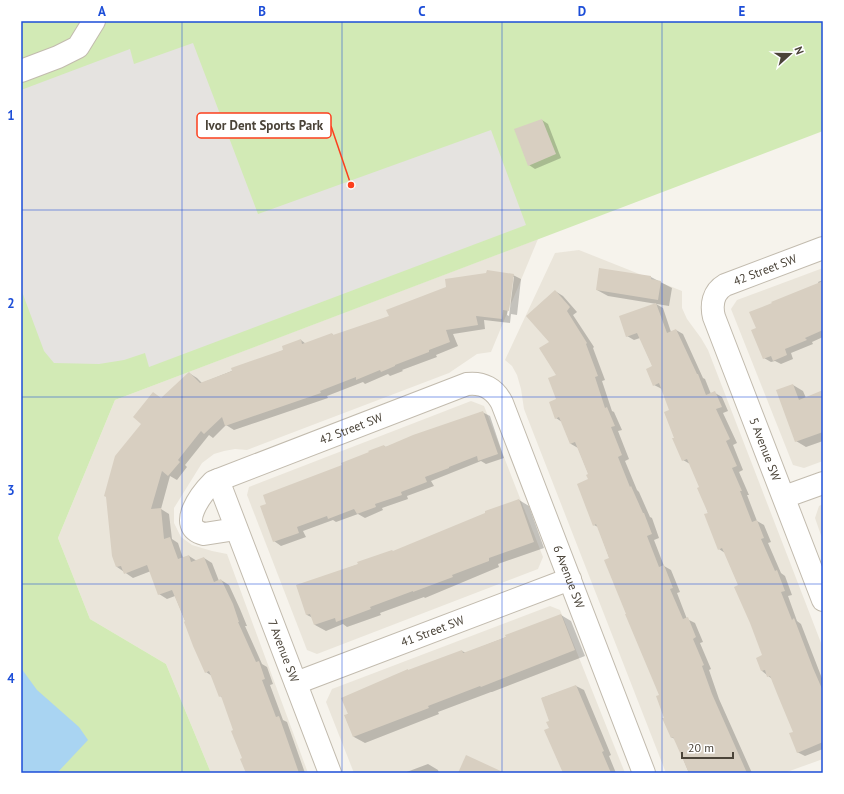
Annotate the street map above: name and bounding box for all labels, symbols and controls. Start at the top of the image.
text: A [98,3,106,20]
text: B [258,3,266,20]
text: C [418,3,426,20]
text: D [578,3,586,20]
text: E [739,3,746,20]
north arrow [770,34,810,74]
text: N [792,45,807,56]
text: 1 [7,107,15,124]
callout: Ivor Dent Sports Park [197,113,331,138]
text: Ivor Dent Sports Park [205,117,324,134]
street label: 42 Street SW [731,251,799,288]
text: 2 [7,295,15,312]
street label: 42 Street SW [317,409,385,447]
street label: 5 Avenue SW [746,415,784,483]
text: 3 [7,482,15,499]
street label: 6 Avenue SW [550,543,588,610]
street label: 41 Street SW [399,612,466,650]
street label: 7 Avenue SW [265,617,303,684]
text: 4 [7,670,15,687]
scale bar [682,734,733,760]
text: 20 m [688,740,714,755]

